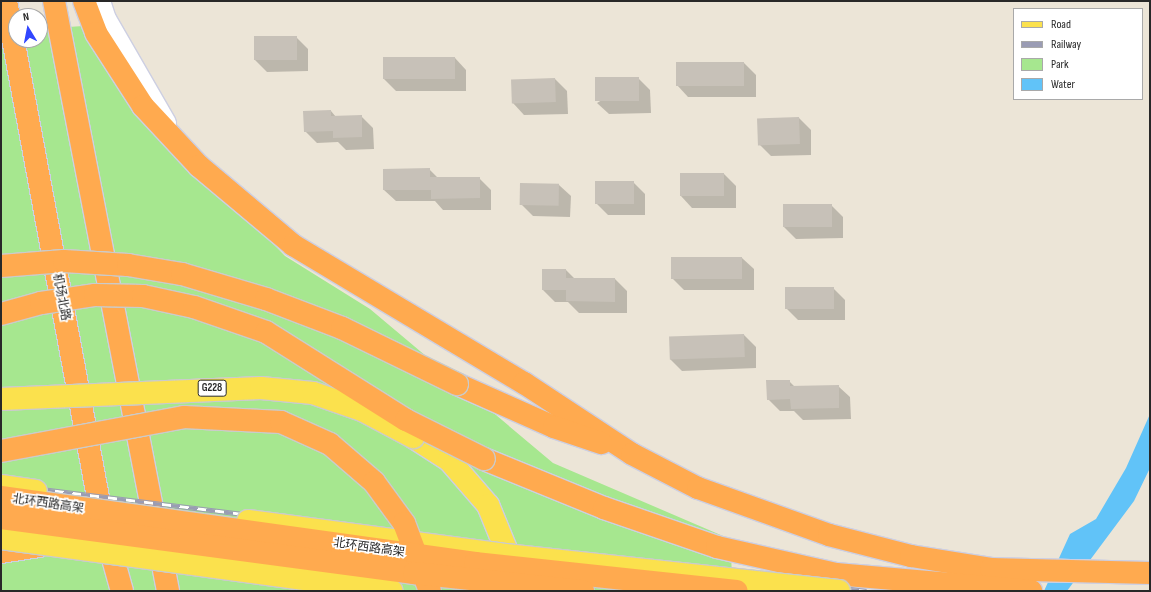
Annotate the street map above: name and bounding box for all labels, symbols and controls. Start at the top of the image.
north arrow [8,8,48,48]
legend [1013,8,1143,100]
text: N [22,10,30,24]
text: Road [1051,17,1071,32]
text: Railway [1051,37,1081,52]
text: Park [1051,57,1069,72]
text: Water [1051,77,1075,92]
street label: 机场北路 [49,272,73,322]
road number: G228 [197,379,227,397]
street label: 北环西路高架 [11,492,85,516]
street label: 北环西路高架 [332,536,406,560]

